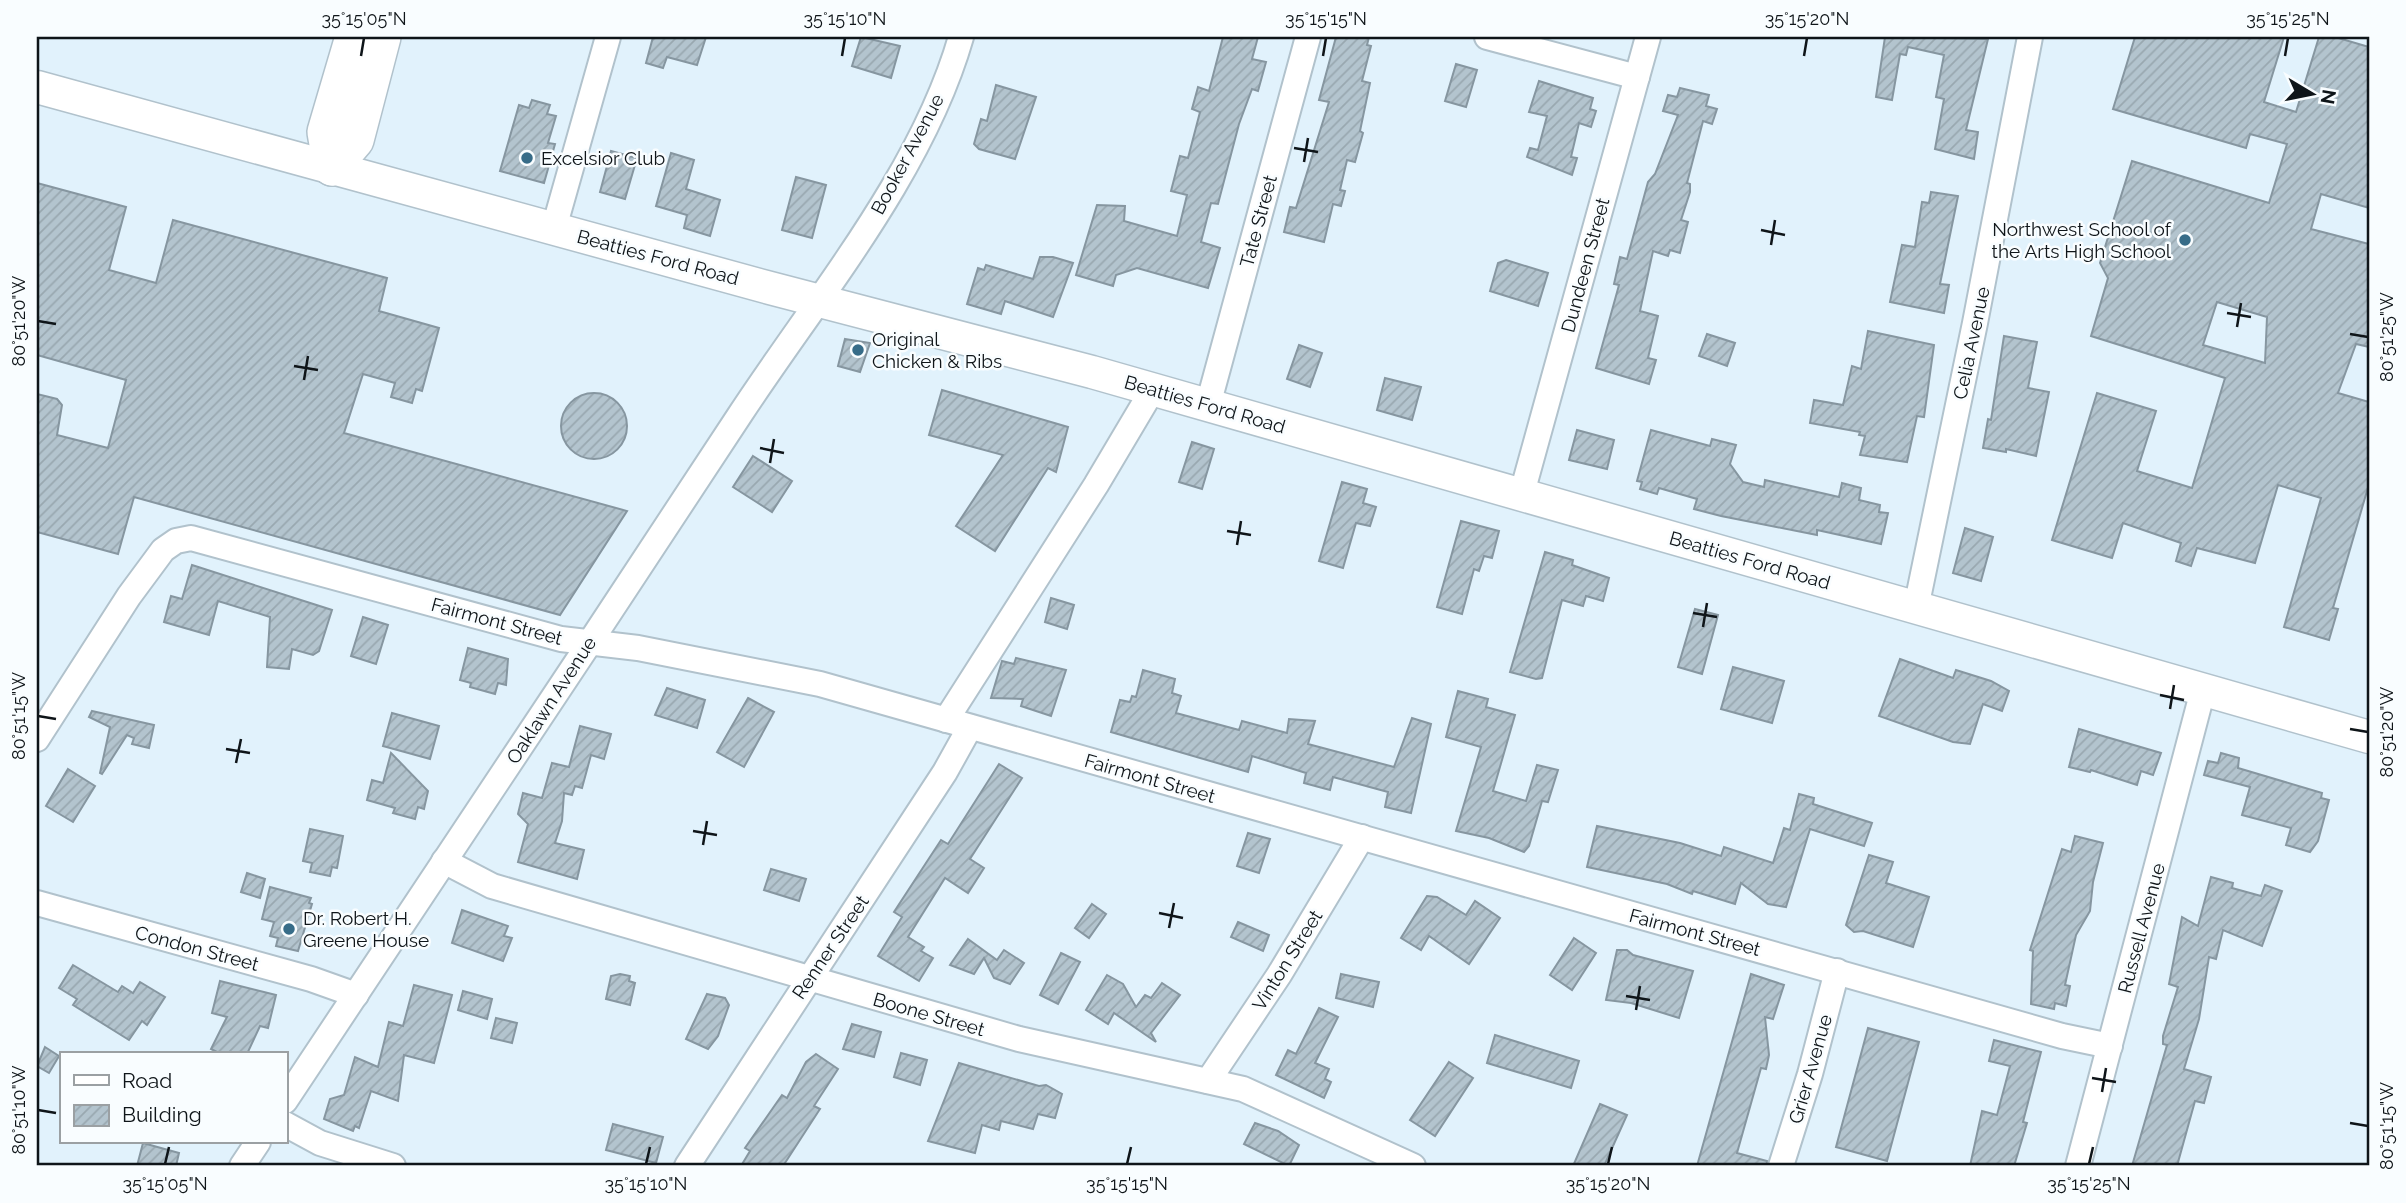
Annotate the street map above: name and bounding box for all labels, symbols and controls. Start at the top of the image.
text: 35°15'05"N [321,8,407,29]
text: 35°15'10"N [804,8,887,29]
text: 35°15'15"N [1285,8,1367,29]
text: 35°15'20"N [1765,8,1849,29]
text: 35°15'25"N [2246,8,2330,29]
north arrow [2276,60,2346,130]
text: N [2317,88,2341,106]
street label: Booker Avenue [866,90,948,218]
place label: Excelsior Club [541,147,665,169]
marker: Excelsior Club [519,150,535,166]
street label: Tate Street [1235,172,1281,270]
street label: Dundeen Street [1556,195,1614,335]
place label: Northwest School of the Arts High School [1992,218,2172,262]
street label: Beatties Ford Road [575,225,741,289]
marker: Northwest School of the Arts High School [2177,232,2193,248]
text: 80°51'20"W [8,275,29,366]
street label: Celia Avenue [1948,285,1994,401]
text: 80°51'25"W [2376,292,2397,382]
place label: Original Chicken & Ribs [872,328,1002,372]
marker: Original Chicken & Ribs [850,342,866,358]
street label: Beatties Ford Road [1122,370,1288,438]
street label: Beatties Ford Road [1667,526,1833,594]
street label: Fairmont Street [429,593,566,649]
street label: Oaklawn Avenue [502,632,600,768]
text: 80°51'15"W [8,672,29,760]
text: 80°51'20"W [2376,686,2397,777]
street label: Fairmont Street [1082,749,1218,807]
street label: Russell Avenue [2113,861,2169,995]
street label: Renner Street [787,890,873,1003]
street label: Fairmont Street [1627,904,1764,960]
street label: Vinton Street [1247,905,1327,1014]
place label: Dr. Robert H. Greene House [303,907,429,951]
street label: Condon Street [133,921,262,975]
marker: Dr. Robert H. Greene House [281,921,297,937]
street label: Boone Street [871,988,988,1041]
street label: Grier Avenue [1784,1012,1836,1126]
legend [60,1052,287,1144]
text: 80°51'10"W [8,1065,29,1155]
text: Road [122,1068,172,1093]
text: 80°51'15"W [2376,1082,2397,1170]
text: Building [122,1102,202,1127]
text: 35°15'05"N [122,1173,208,1194]
text: 35°15'10"N [605,1173,688,1194]
text: 35°15'15"N [1086,1173,1168,1194]
text: 35°15'20"N [1566,1173,1650,1194]
text: 35°15'25"N [2047,1173,2131,1194]

